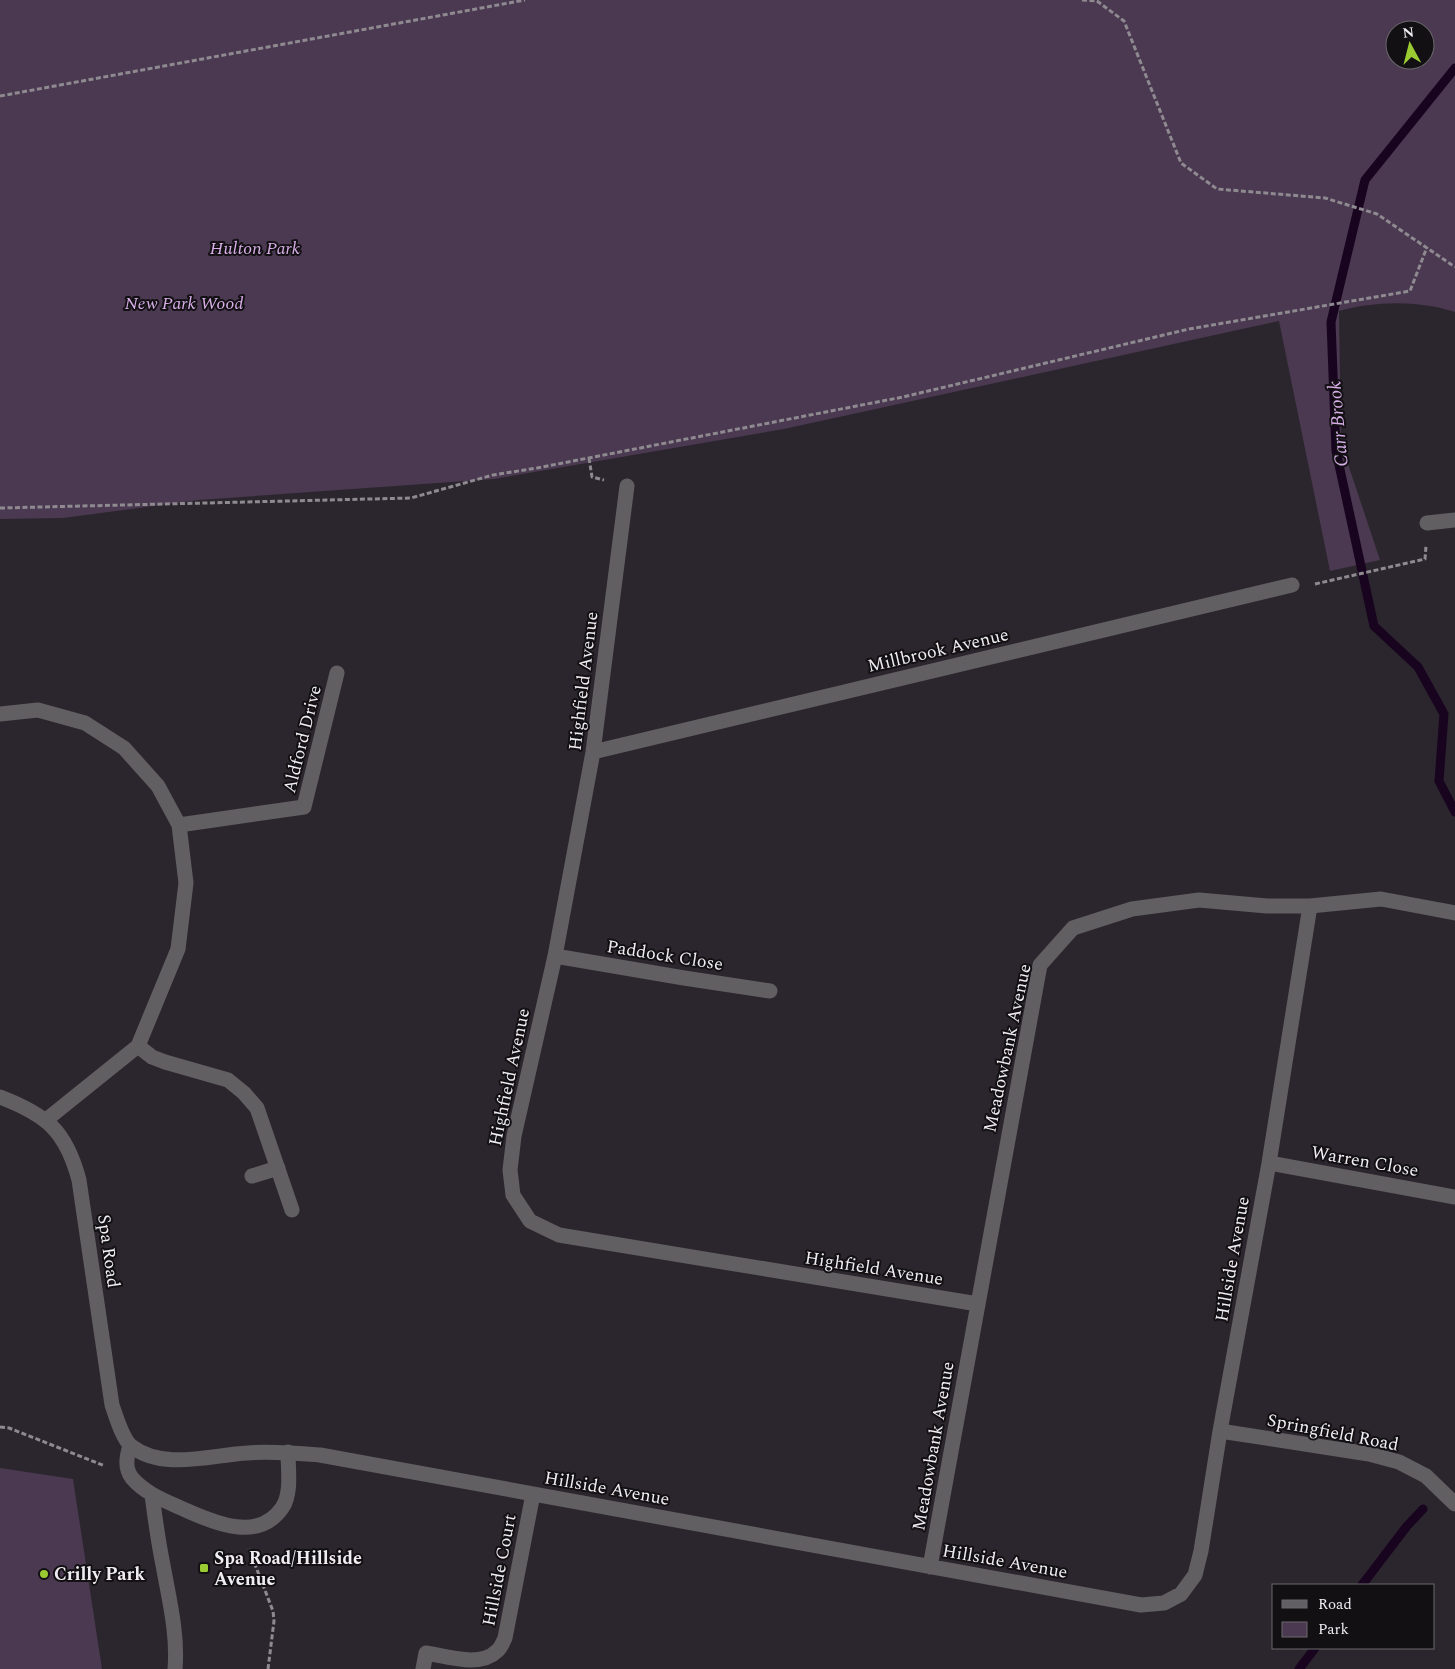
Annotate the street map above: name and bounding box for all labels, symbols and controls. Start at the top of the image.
north arrow [1385,20,1435,70]
text: N [1402,21,1415,44]
park label: Hulton Park [210,235,301,262]
park label: New Park Wood [124,290,244,317]
water label: Carr Brook [1320,380,1357,468]
street label: Highfield Avenue [562,610,605,752]
street label: Millbrook Avenue [865,621,1011,680]
street label: Aldford Drive [276,682,329,796]
street label: Paddock Close [605,933,725,978]
street label: Meadowbank Avenue [976,961,1039,1135]
street label: Highfield Avenue [482,1006,537,1148]
street label: Warren Close [1309,1139,1421,1184]
street label: Hillside Avenue [1208,1194,1257,1324]
street label: Spa Road [90,1213,127,1289]
street label: Highfield Avenue [803,1244,945,1293]
street label: Meadowbank Avenue [905,1359,962,1533]
street label: Springfield Road [1265,1407,1401,1458]
street label: Hillside Avenue [542,1464,672,1513]
street label: Hillside Court [475,1512,524,1629]
street label: Hillside Avenue [940,1537,1070,1586]
place label: Spa Road/Hillside Avenue [214,1545,362,1593]
place label: Crilly Park [54,1561,145,1588]
marker: Spa Road/Hillside Avenue [198,1562,210,1574]
marker: Crilly Park [38,1568,50,1580]
legend [1272,1584,1435,1649]
text: Road [1318,1593,1352,1616]
text: Park [1318,1618,1349,1641]

